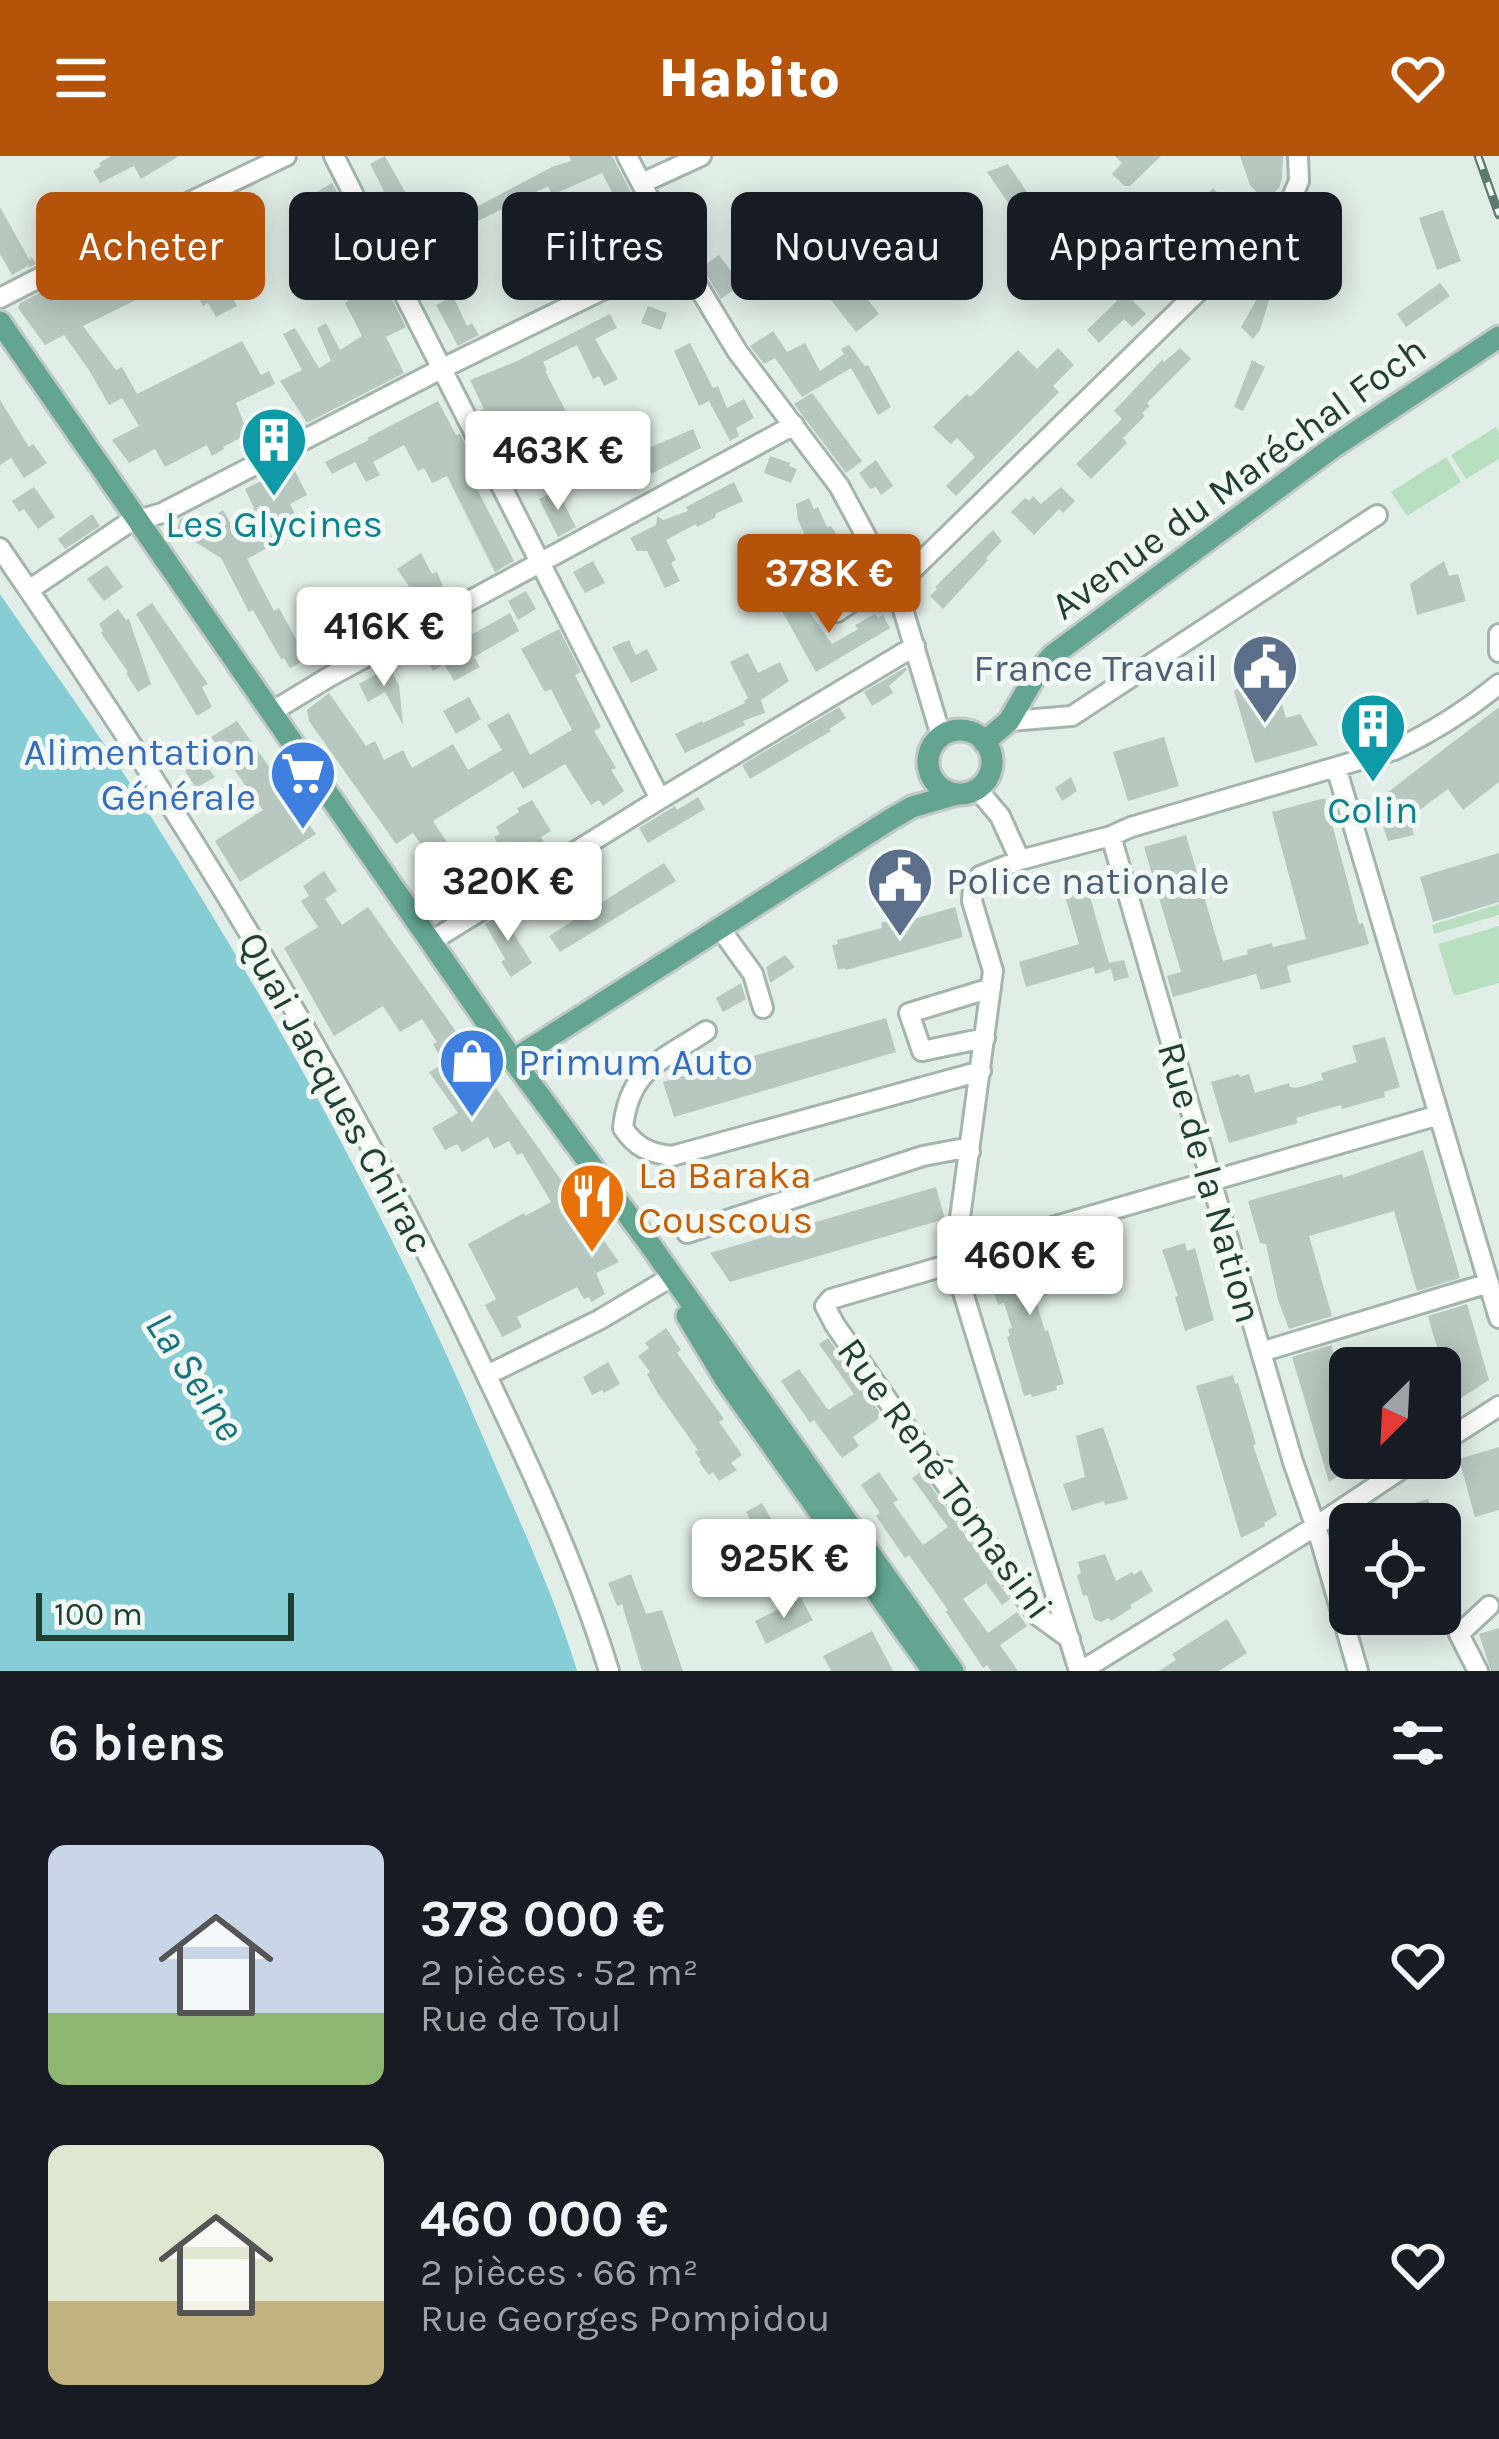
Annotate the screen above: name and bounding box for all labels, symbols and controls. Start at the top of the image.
icon: menu [48,45,114,111]
icon: heart [1385,45,1451,111]
text: Habito [659,46,840,110]
chip: Acheter [36,192,265,300]
chip: Louer [289,192,478,300]
chip: Filtres [502,192,707,300]
chip: Nouveau [731,192,983,300]
chip: Appartement [1007,192,1342,300]
street label: Avenue du Maréchal Foch [1042,326,1435,629]
building icon: Les Glycines [239,405,309,499]
pin: 463K € [460,411,656,513]
text: 463K € [492,427,624,473]
place label: Les Glycines [165,501,383,547]
pin: 378K € [731,534,927,636]
text: 378K € [765,550,893,596]
pin: 416K € [286,587,482,689]
text: 416K € [324,603,444,649]
public building icon: France Travail [1230,632,1300,726]
place label: France Travail [973,645,1218,691]
building icon: Colin [1338,691,1408,785]
place label: Alimentation Générale [24,729,256,820]
supermarket icon: Alimentation Générale [268,738,338,832]
place label: Colin [1327,787,1419,833]
pin: 320K € [410,842,606,944]
public building icon: Police nationale [865,845,935,939]
text: 320K € [442,858,574,904]
place label: Police nationale [946,858,1229,904]
street label: Quai Jacques Chirac [229,924,443,1261]
shop icon: Primum Auto [437,1026,507,1120]
street label: Rue de la Nation [1148,1036,1272,1328]
place label: Primum Auto [518,1039,753,1085]
place label: La Baraka Couscous [638,1152,813,1243]
restaurant icon: La Baraka Couscous [557,1161,627,1255]
pin: 460K € [932,1216,1128,1318]
text: 460K € [964,1232,1096,1278]
water label: La Seine [135,1303,255,1450]
street label: Rue René Tomasini [828,1329,1063,1628]
north arrow [1329,1347,1461,1479]
map controls [1329,1347,1461,1635]
button: locate [1329,1503,1461,1635]
pin: 925K € [686,1519,882,1621]
text: 925K € [719,1535,849,1581]
scale bar [36,1587,294,1640]
text: 100 m [54,1595,143,1633]
icon: filters [1385,1710,1451,1776]
text: 6 biens [48,1713,226,1773]
text: 378 000 € [420,1889,665,1949]
icon: home [144,1893,288,2037]
icon: heart [1385,1932,1451,1998]
text: 2 pièces · 52 m² [420,1949,698,1995]
text: Rue de Toul [420,1995,621,2041]
text: 460 000 € [420,2189,668,2249]
icon: home [144,2193,288,2337]
icon: heart [1385,2232,1451,2298]
text: 2 pièces · 66 m² [420,2249,698,2295]
text: Rue Georges Pompidou [420,2295,830,2341]

